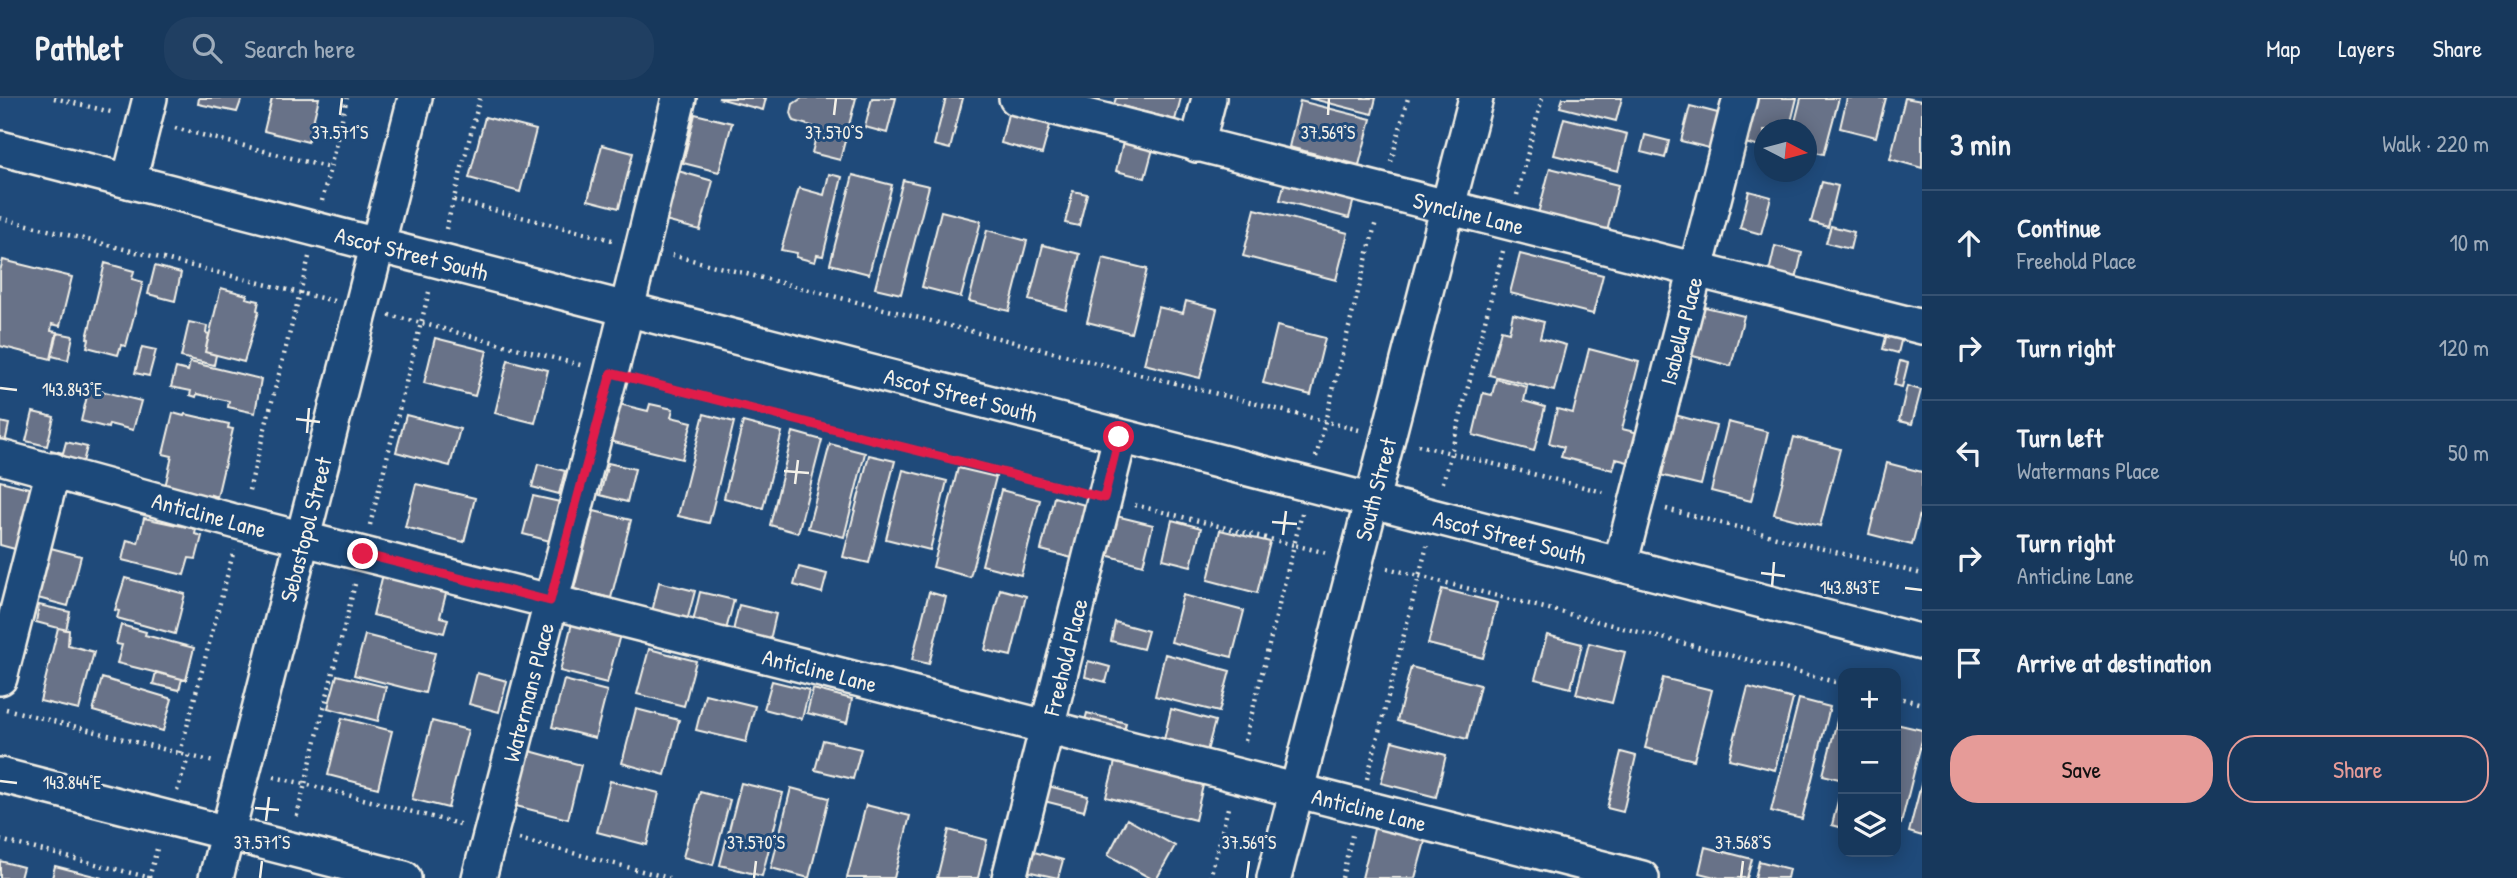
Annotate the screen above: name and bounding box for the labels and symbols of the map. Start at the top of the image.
north arrow [1754,119,1817,182]
text: 37.571°S [312,120,368,145]
text: 37.570°S [805,120,863,145]
text: 37.569°S [1301,120,1355,145]
street label: Syncline Lane [1410,184,1527,241]
street label: Ascot Street South [332,218,492,287]
street label: Isabella Place [1651,273,1709,388]
street label: Ascot Street South [881,360,1041,429]
text: 143.843°E [42,377,102,402]
route start [1103,421,1134,452]
street label: South Street [1347,433,1403,544]
street label: Sebastopol Street [272,452,339,605]
street label: Anticline Lane [149,484,270,544]
street label: Ascot Street South [1430,501,1590,571]
route end [347,538,378,569]
text: 143.843°E [1820,575,1880,600]
street label: Freehold Place [1035,595,1094,720]
street label: Watermans Place [495,619,561,765]
street label: Anticline Lane [759,640,880,699]
text: 143.844°E [43,770,101,795]
street label: Anticline Lane [1309,780,1430,838]
text: 37.571°S [234,830,290,855]
text: 37.570°S [727,830,785,855]
text: 37.569°S [1222,830,1276,855]
text: 37.568°S [1715,830,1771,855]

